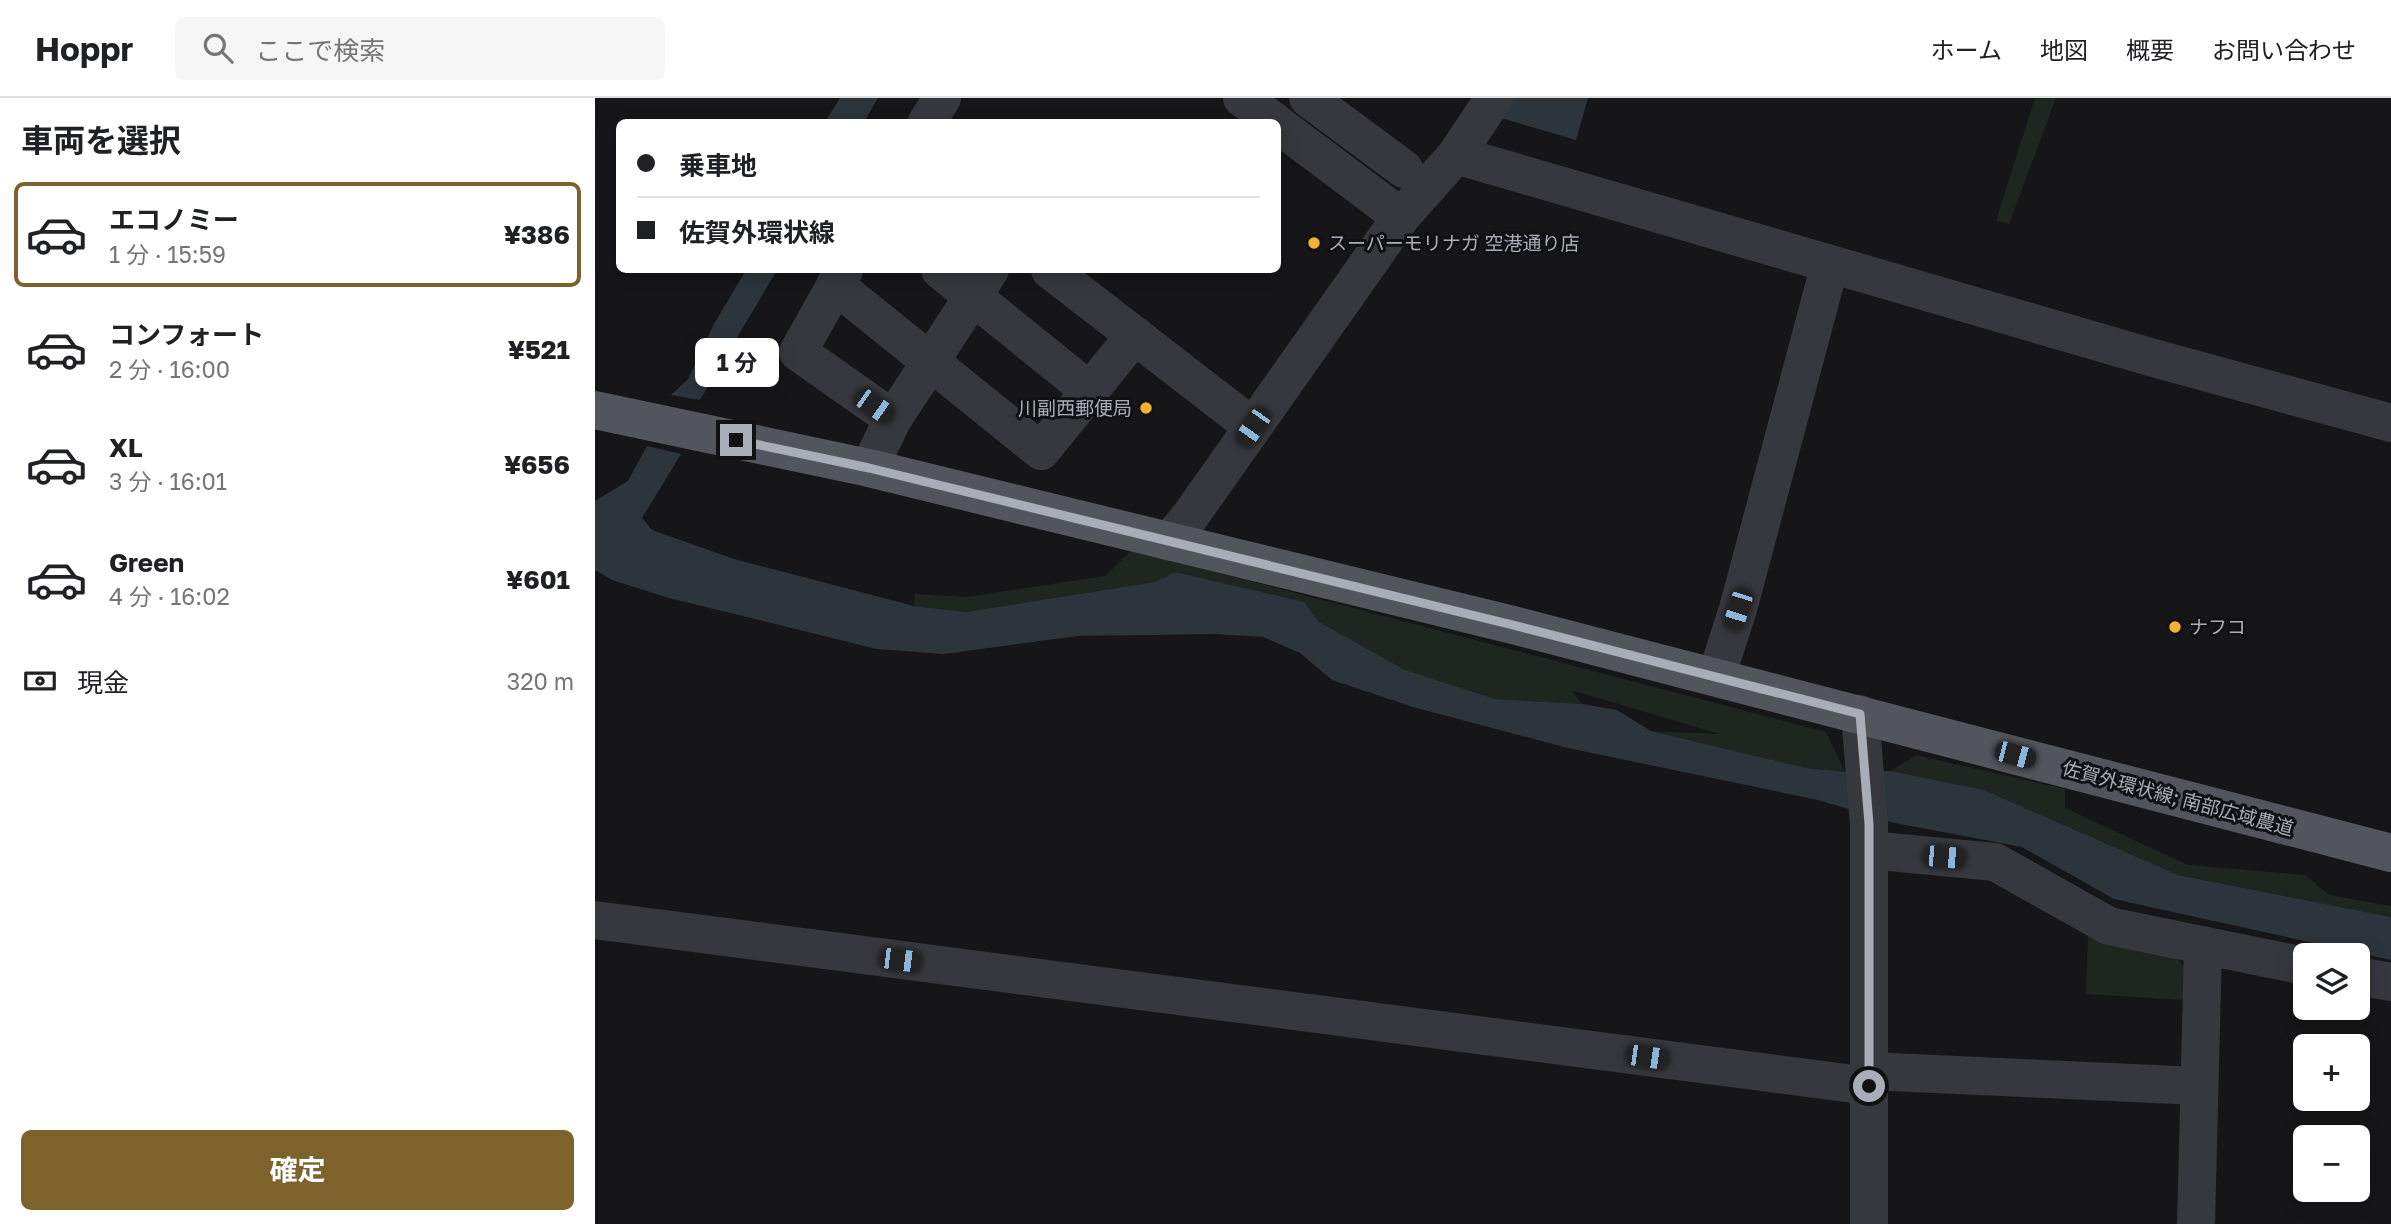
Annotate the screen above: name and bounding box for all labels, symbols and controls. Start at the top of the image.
search box [175,17,665,80]
text: Hoppr [35,29,133,68]
icon: search [199,29,237,67]
text: ここで検索 [255,35,385,66]
text: ホーム [1931,35,2002,64]
text: 地図 [2040,35,2088,64]
text: 概要 [2126,35,2174,64]
text: お問い合わせ [2212,35,2356,64]
text: 車両を選択 [21,121,181,159]
text: 乗車地 [679,150,757,181]
icon: car [25,203,88,266]
text: エコノミー [109,204,239,235]
text: 佐賀外環状線 [679,217,835,248]
text: ¥386 [504,219,570,250]
place label: スーパーモリナガ 空港通り店 [1328,231,1580,254]
marker: スーパーモリナガ 空港通り店 [1306,235,1322,251]
text: 1 分 · 15:59 [109,240,226,268]
icon: car [25,318,88,381]
text: コンフォート [109,319,264,350]
text: ¥521 [508,334,570,365]
callout: 1 分 [694,338,778,388]
text: 1 分 [717,348,757,376]
text: 2 分 · 16:00 [109,355,230,383]
car [851,385,898,427]
place label: 川副西郵便局 [1018,396,1132,419]
marker: 川副西郵便局 [1138,400,1154,416]
car [1233,404,1274,450]
route end [720,424,752,456]
text: XL [109,432,143,463]
icon: car [25,433,88,496]
text: ¥656 [504,449,570,480]
text: 3 分 · 16:01 [109,467,227,495]
text: Green [109,547,184,578]
icon: car [25,548,88,611]
text: ¥601 [506,564,570,595]
text: 4 分 · 16:02 [109,582,230,610]
car [1722,586,1755,632]
place label: ナフコ [2189,615,2246,638]
marker: ナフコ [2167,619,2183,635]
icon: cash [21,662,59,700]
text: 現金 [77,667,129,698]
text: 320 m [507,667,574,695]
car [1992,739,2039,771]
street label: 佐賀外環状線; 南部広域農道 [2060,756,2296,839]
car [1923,845,1966,869]
map controls [2293,943,2370,1202]
button: layers [2293,943,2370,1020]
car [878,947,923,973]
button: + [2293,1034,2370,1111]
car [1625,1044,1670,1070]
route start [1853,1070,1885,1102]
button: − [2293,1125,2370,1202]
button: 確定 [21,1130,574,1210]

